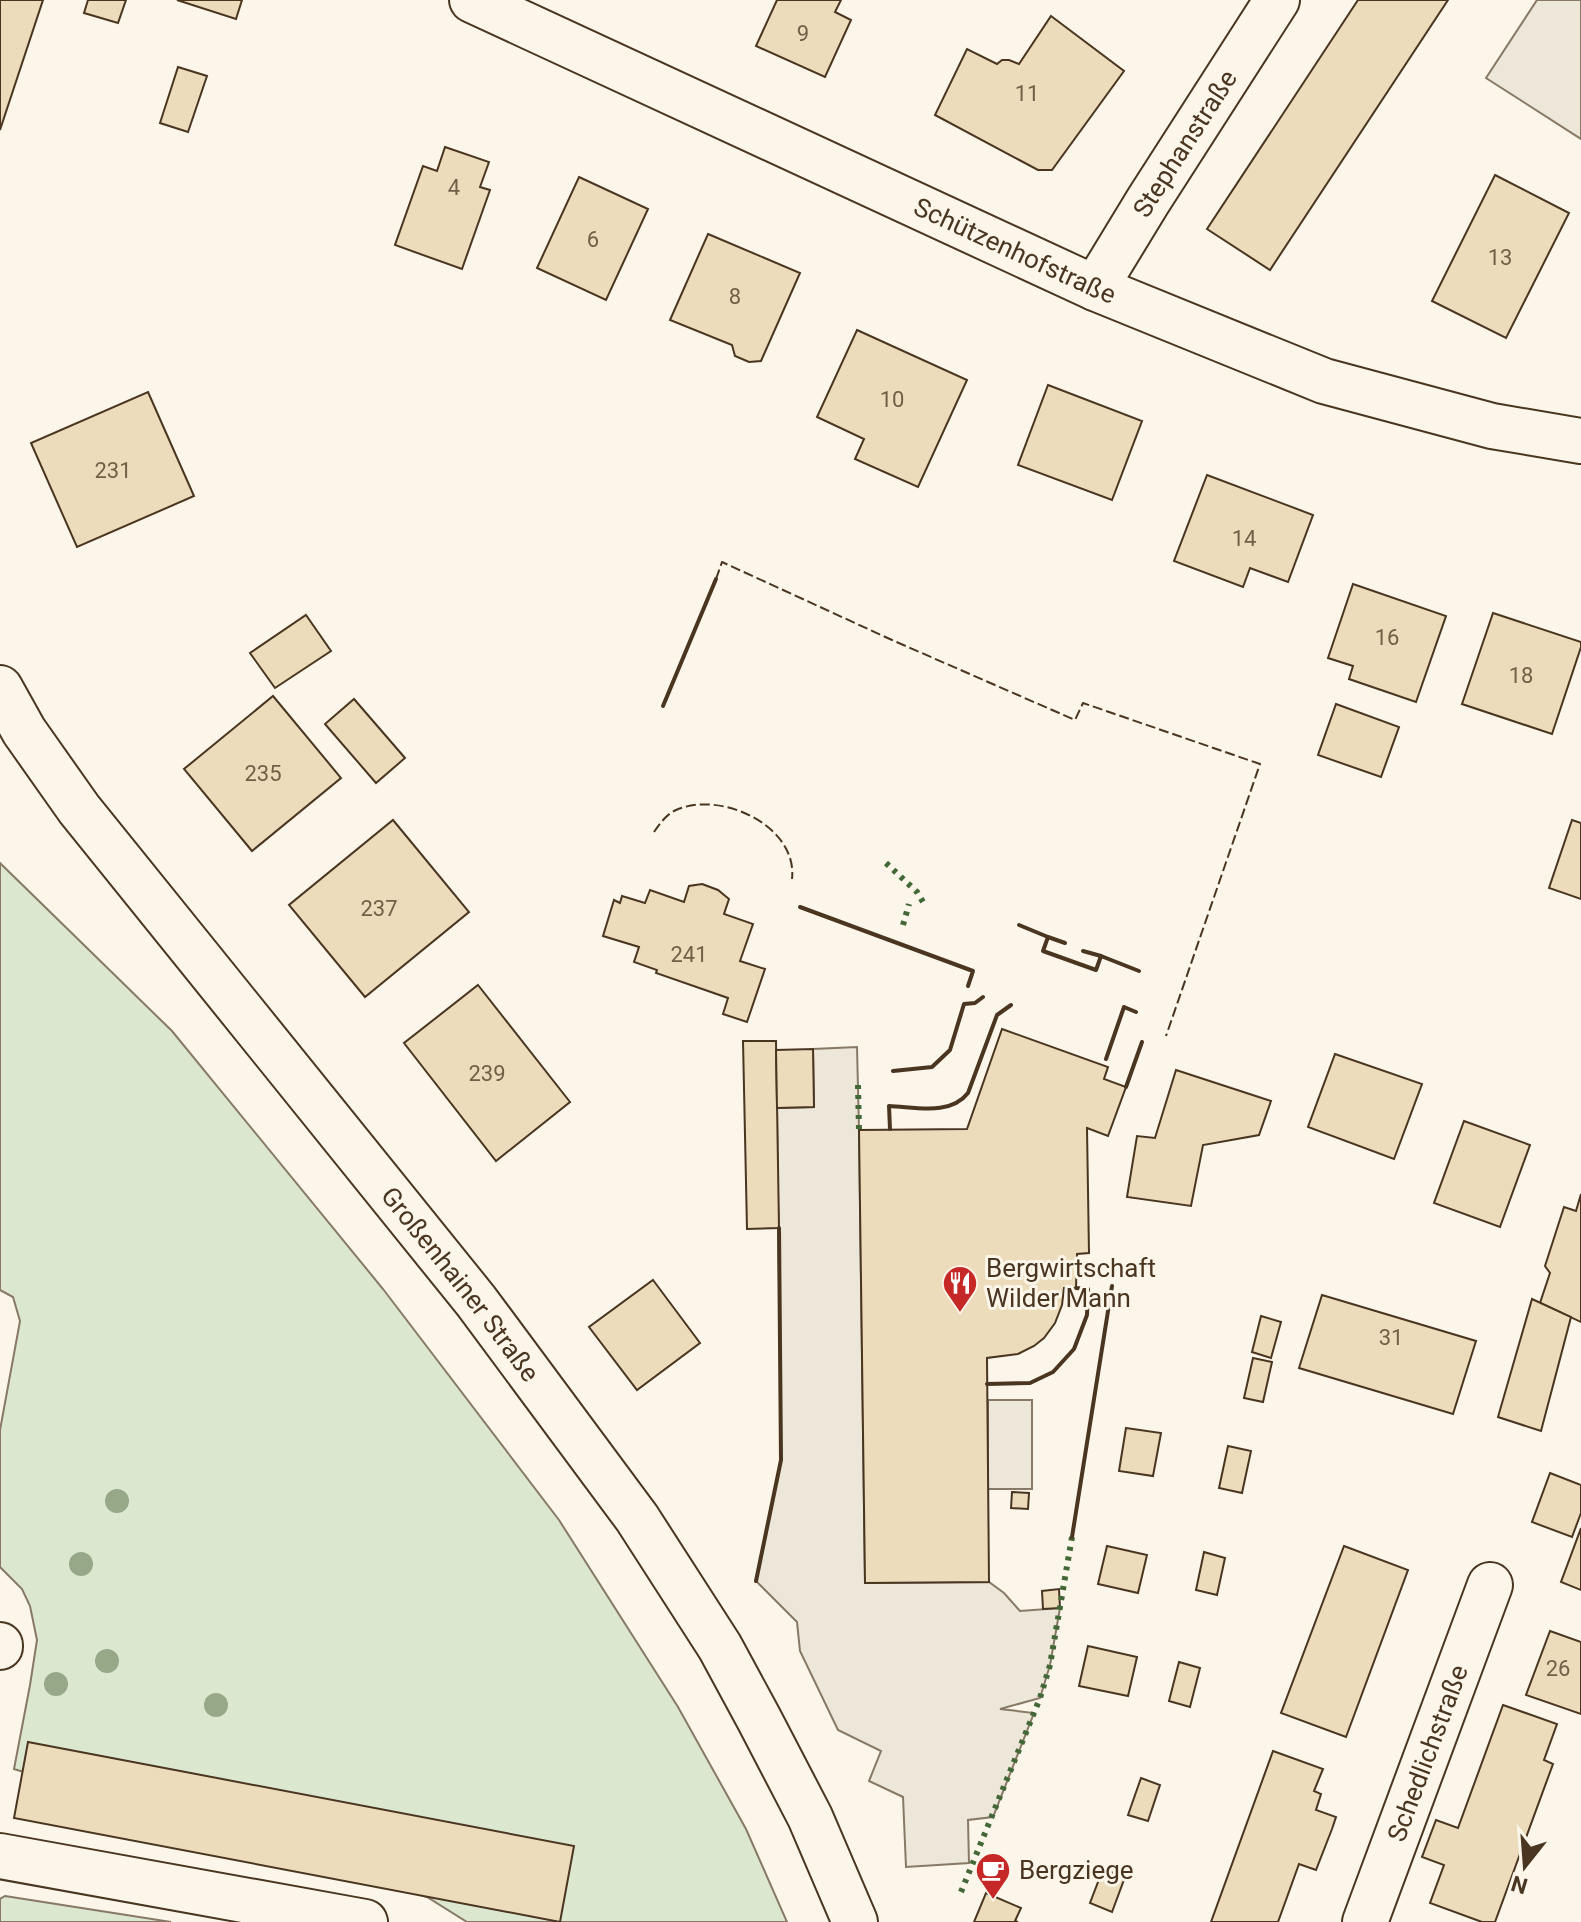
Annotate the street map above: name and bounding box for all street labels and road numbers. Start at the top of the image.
street label: Stephanstraße [1127,65,1243,223]
street label: Schützenhofstraße [909,191,1120,310]
street label: Großenhainer Straße [375,1181,546,1387]
street label: Schedlichstraße [1381,1661,1474,1846]

